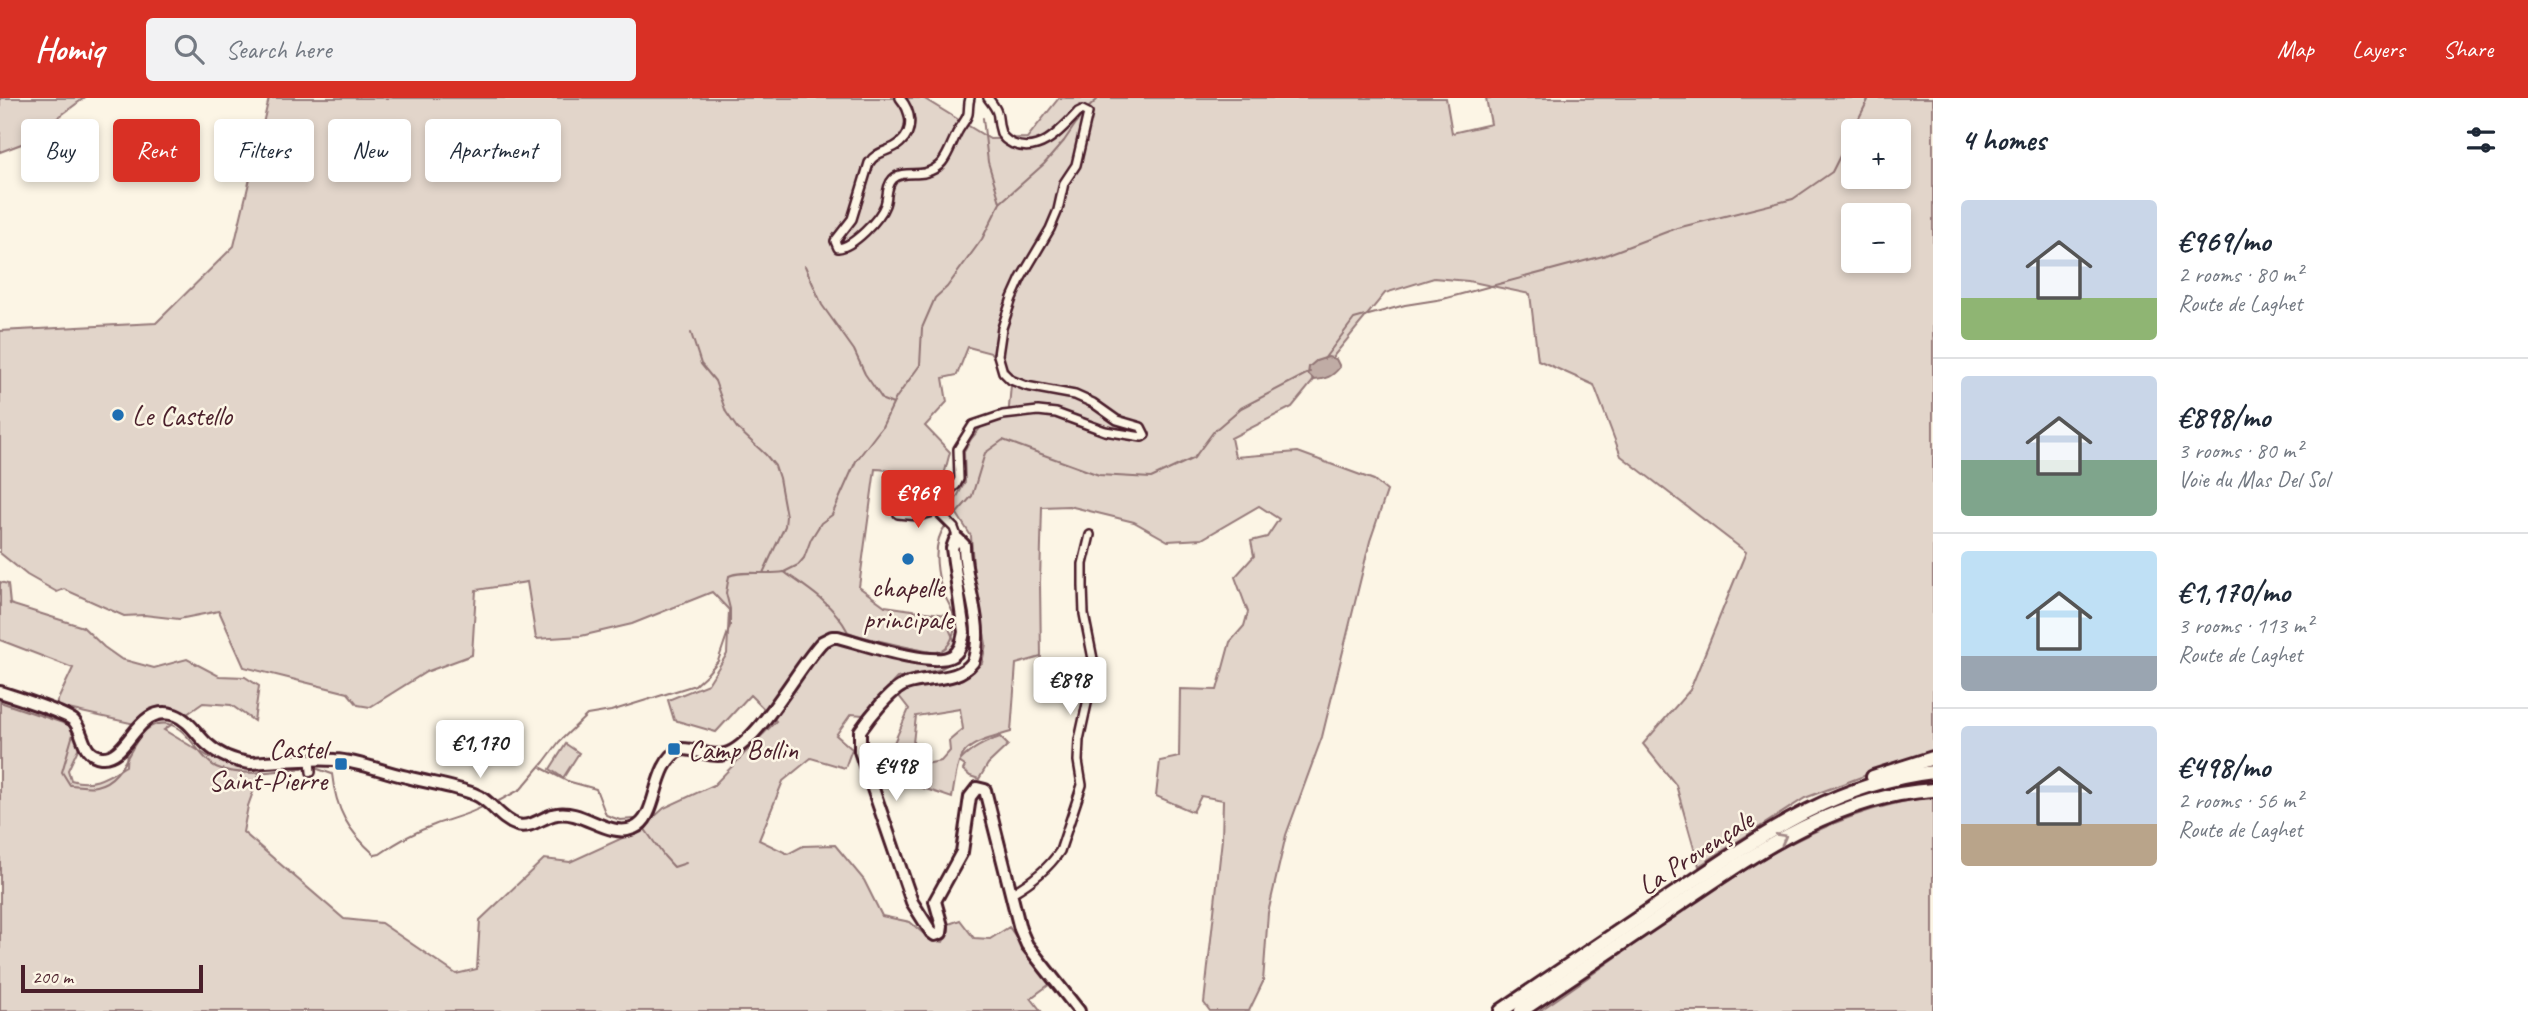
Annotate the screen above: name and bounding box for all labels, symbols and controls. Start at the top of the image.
search box [146,18,636,81]
text: Homiq [35,28,104,70]
icon: search [170,30,208,68]
text: Search here [226,33,331,66]
text: Map [2277,34,2314,64]
text: Layers [2352,34,2405,64]
text: Share [2443,34,2493,64]
chip: Buy [21,119,99,182]
chip: Rent [113,119,200,182]
chip: Filters [214,119,314,182]
chip: New [328,119,411,182]
chip: Apartment [425,119,561,182]
map controls [1841,119,1911,273]
button: + [1841,119,1911,189]
text: 4 homes [1961,121,2046,159]
icon: filters [2462,121,2500,159]
button: − [1841,203,1911,273]
text: €969/mo [2178,222,2270,260]
icon: home [2017,228,2101,312]
text: 2 rooms · 80 m² [2178,260,2302,289]
text: Route de Laghet [2178,289,2302,318]
place label: Le Castello [132,398,234,433]
text: €898/mo [2178,398,2270,436]
icon: home [2017,404,2101,488]
marker: Le Castello [110,407,126,423]
text: 3 rooms · 80 m² [2178,436,2302,465]
text: Voie du Mas Del Sol [2178,465,2329,494]
pin: €969 [877,470,959,530]
text: €969 [897,478,939,507]
marker: chapelle principale [900,551,916,567]
place label: chapelle principale [863,570,955,637]
text: €1,170/mo [2178,573,2290,611]
icon: home [2017,579,2101,663]
text: 3 rooms · 113 m² [2178,611,2313,640]
text: Route de Laghet [2178,640,2302,669]
pin: €898 [1029,658,1111,717]
text: €898 [1049,665,1091,694]
pin: €1,170 [423,720,537,780]
text: €1,170 [452,728,508,757]
place label: Castel Saint-Pierre [208,731,332,798]
place label: Camp Bollin [688,732,798,767]
marker: Camp Bollin [666,741,682,757]
pin: €498 [855,744,937,803]
text: €498/mo [2178,748,2270,786]
text: €498 [875,751,917,780]
icon: home [2017,754,2101,838]
marker: Castel Saint-Pierre [333,756,349,772]
text: 2 rooms · 56 m² [2178,786,2302,815]
street label: La Provençale [1631,801,1761,903]
text: Route de Laghet [2178,815,2302,844]
one-way arrow [1775,833,1787,847]
scale bar [21,962,203,994]
text: 200 m [32,965,73,989]

